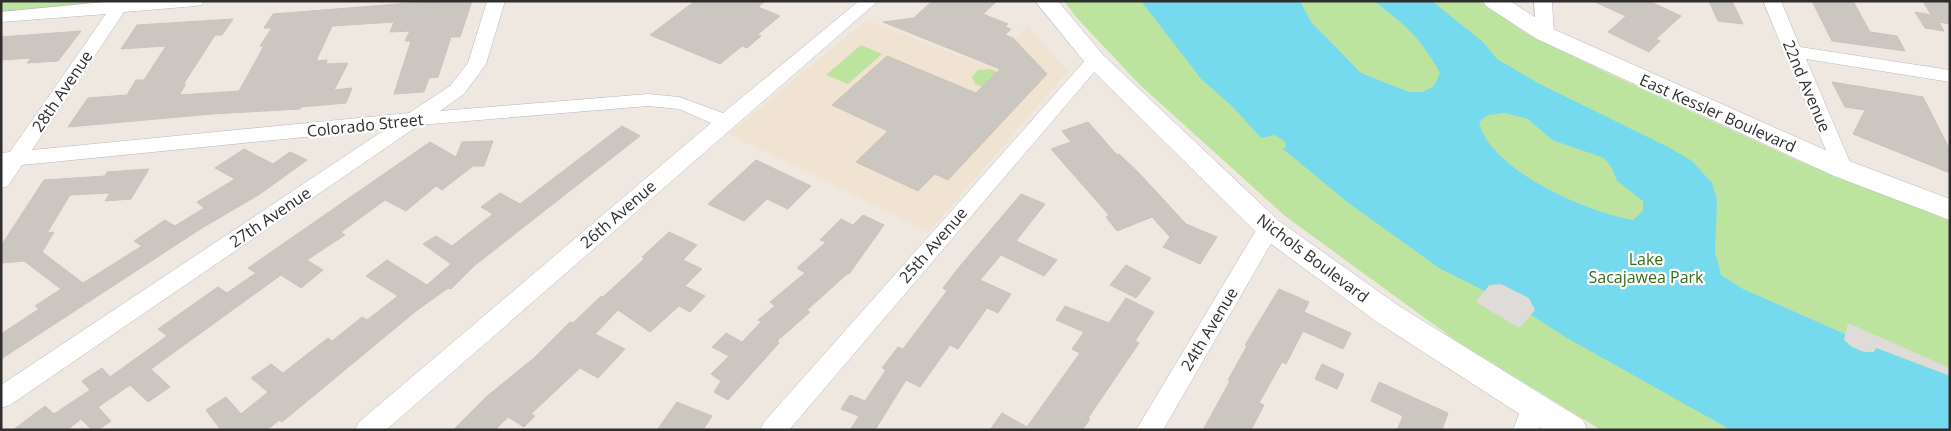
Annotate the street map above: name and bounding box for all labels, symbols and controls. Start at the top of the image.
street label: 22nd Avenue [1778,37,1836,135]
street label: 28th Avenue [27,46,97,136]
street label: East Kessler Boulevard [1636,69,1800,157]
street label: Colorado Street [306,108,425,142]
street label: 26th Avenue [575,175,661,253]
street label: 27th Avenue [225,182,315,252]
street label: 25th Avenue [894,202,972,288]
street label: Nichols Boulevard [1252,209,1374,307]
park label: Lake Sacajawea Park [1588,248,1704,288]
street label: 24th Avenue [1175,283,1243,375]

